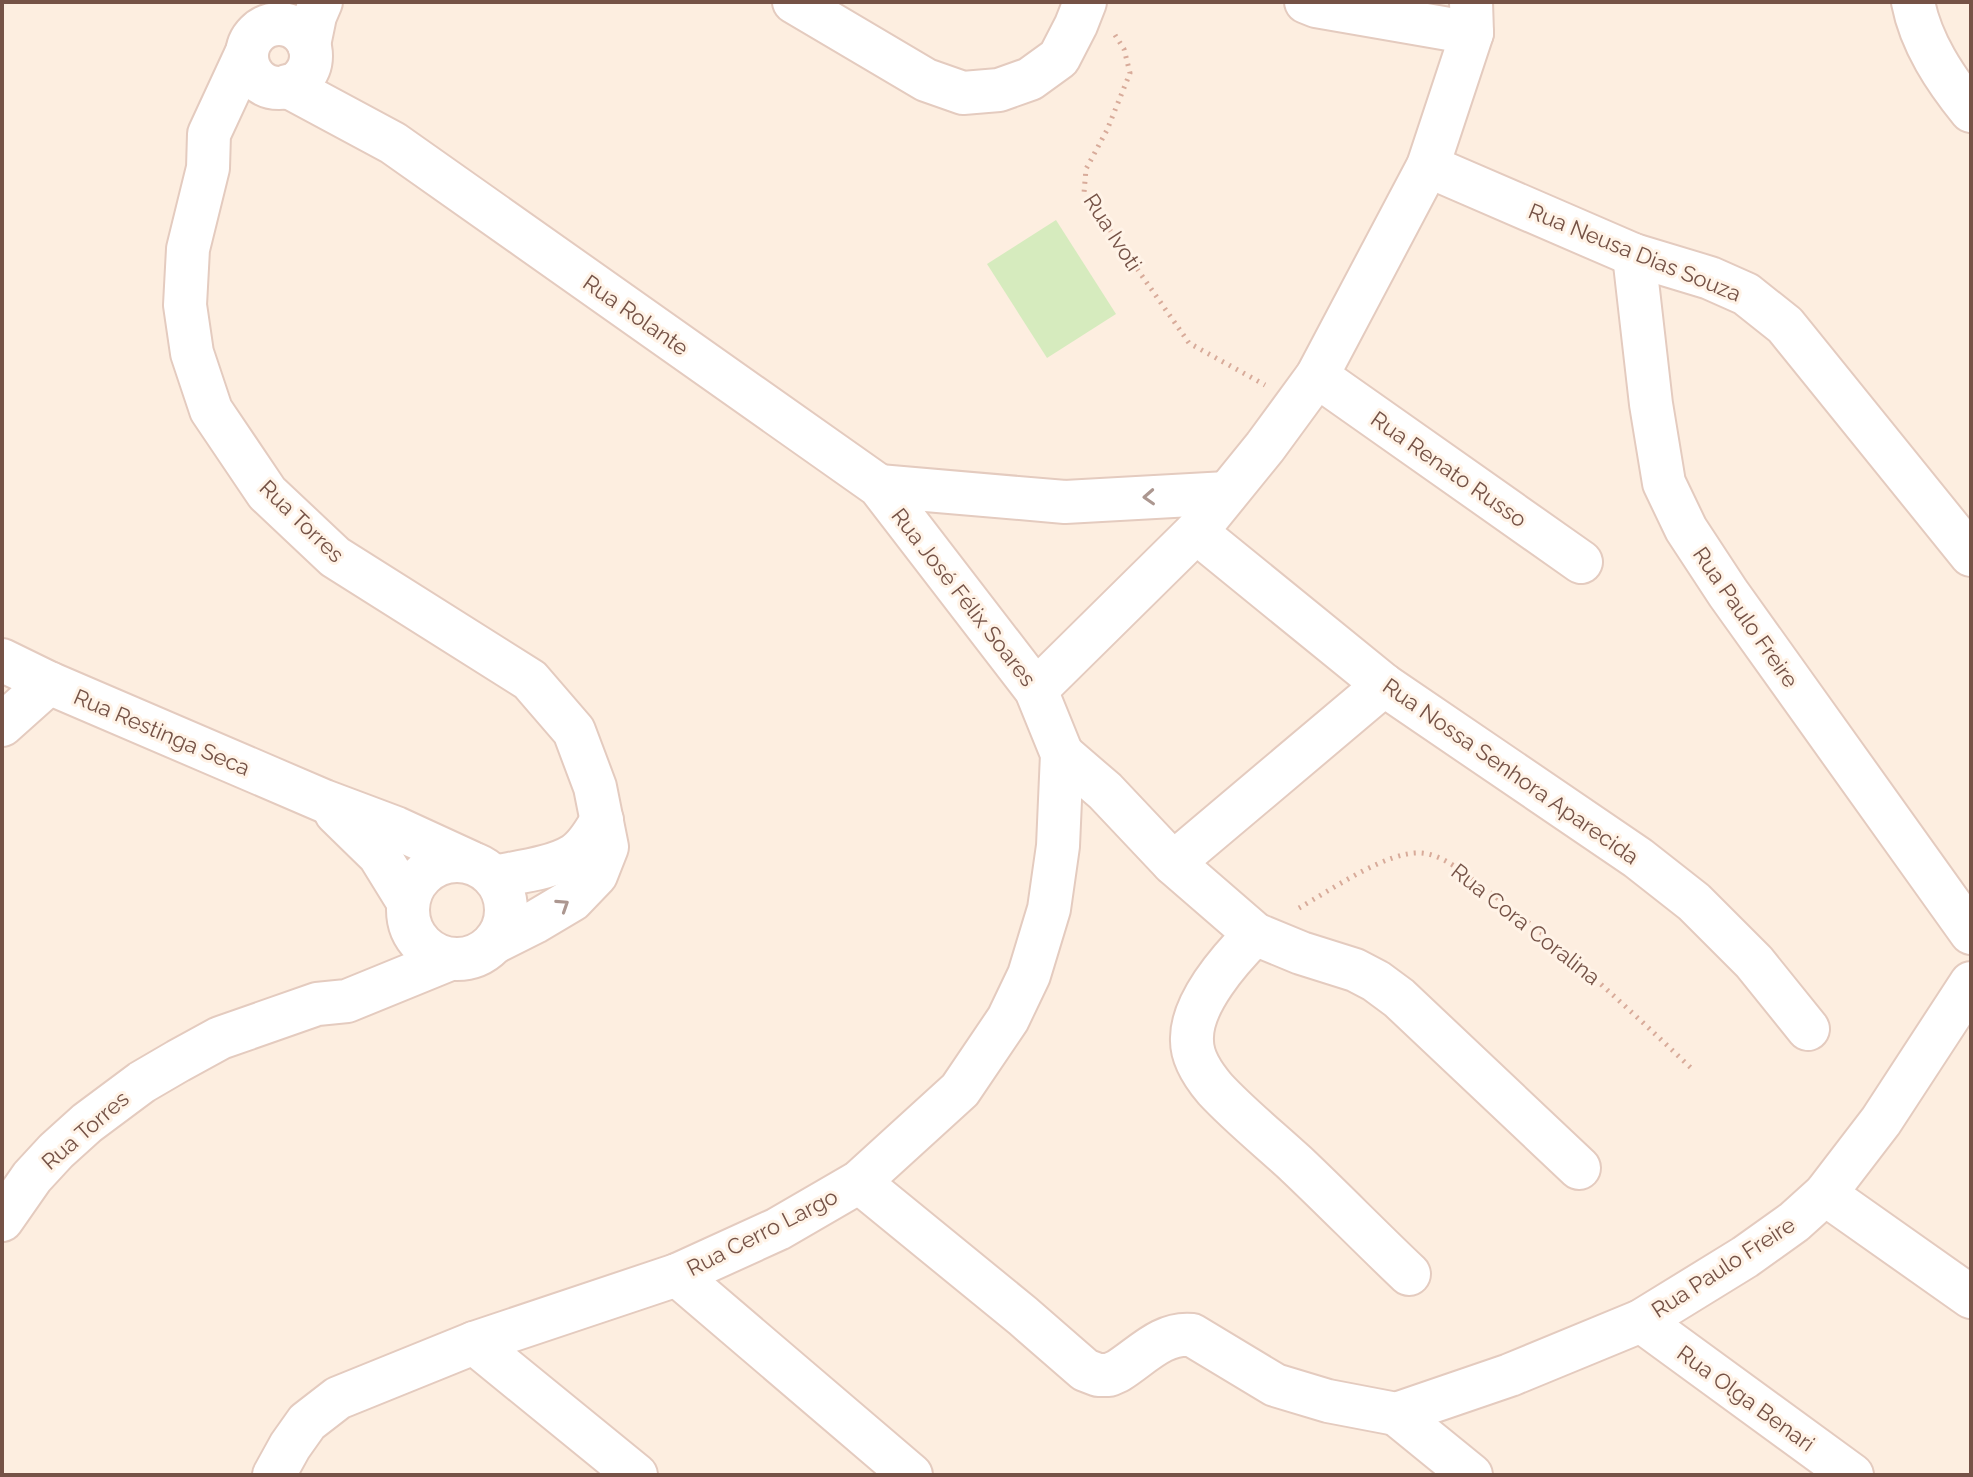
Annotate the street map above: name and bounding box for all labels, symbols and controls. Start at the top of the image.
street label: Rua Ivoti [1078,189,1148,275]
street label: Rua Neusa Dias Souza [1525,197,1745,307]
street label: Rua Rolante [578,269,694,361]
street label: Rua Renato Russo [1366,406,1532,532]
street label: Rua Torres [255,475,349,567]
one-way arrow [1142,488,1155,505]
street label: Rua José Félix Soares [886,503,1042,691]
street label: Rua Paulo Freire [1688,542,1804,692]
street label: Rua Nossa Senhora Aparecida [1378,672,1644,870]
street label: Rua Restinga Seca [70,683,254,781]
street label: Rua Cora Coralina [1446,858,1606,990]
one-way arrow [554,899,568,914]
street label: Rua Torres [36,1085,134,1175]
street label: Rua Cerro Largo [682,1183,842,1281]
street label: Rua Paulo Freire [1646,1211,1800,1323]
street label: Rua Olga Benari [1672,1339,1820,1457]

